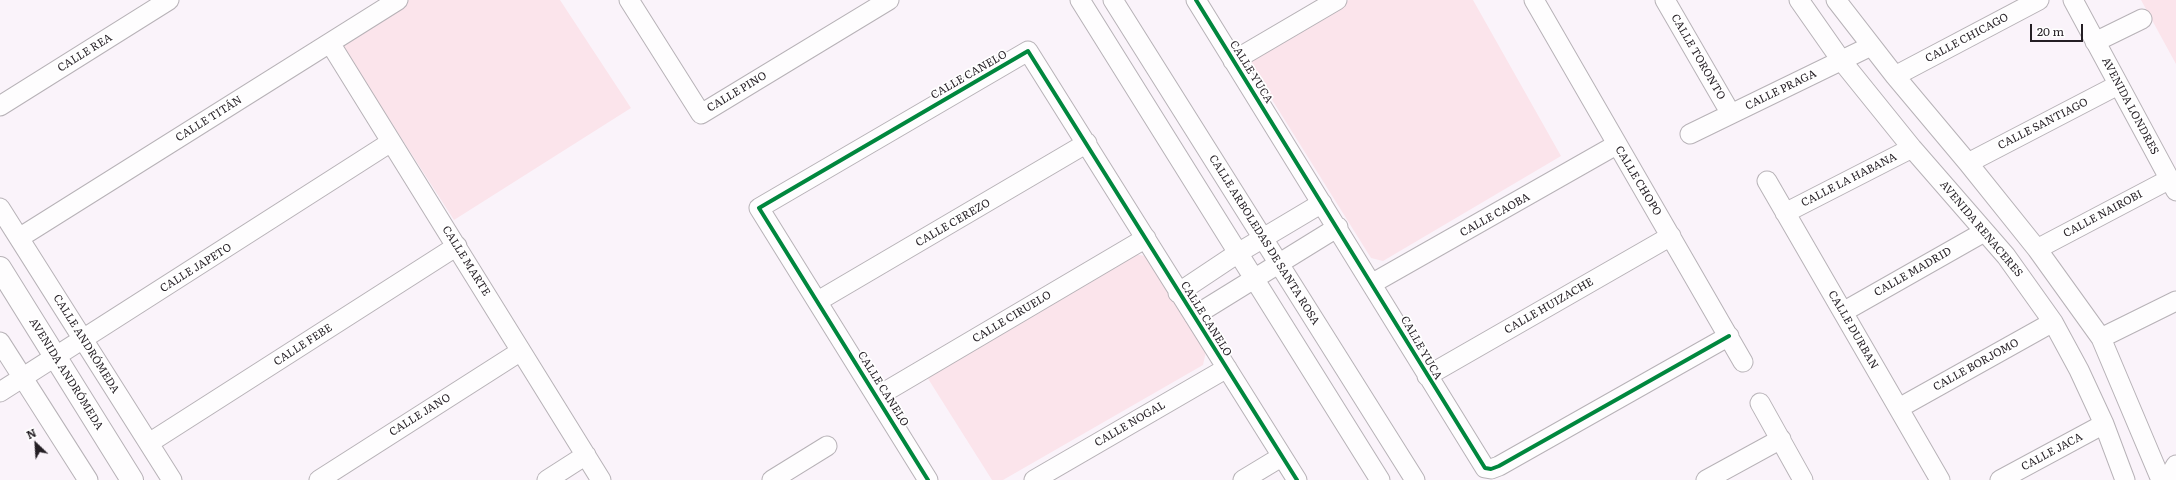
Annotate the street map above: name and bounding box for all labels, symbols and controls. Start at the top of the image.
street label: CALLE CHICAGO [1923,11,2011,65]
street label: CALLE TORONTO [1668,12,1728,102]
scale bar [2032,16,2085,42]
text: 20 m [2037,22,2064,40]
street label: CALLE REA [55,31,115,75]
street label: CALLE YUCA [1227,38,1275,106]
street label: CALLE CANELO [929,48,1009,102]
street label: AVENIDA LONDRES [2099,55,2161,157]
street label: CALLE PRAGA [1743,67,1819,113]
street label: CALLE PINO [705,69,769,115]
street label: CALLE TITÁN [173,93,245,145]
street label: CALLE SANTIAGO [1996,96,2090,152]
street label: CALLE CHOPO [1612,144,1664,218]
street label: CALLE LA HABANA [1799,150,1899,210]
street label: CALLE ARBOLEDAS DE SANTA ROSA [1206,152,1322,328]
street label: AVENIDA RENACERES [1937,178,2025,280]
street label: CALLE NAIROBI [2061,188,2145,240]
street label: CALLE CAOBA [1458,190,1532,240]
street label: CALLE CEREZO [913,196,993,250]
street label: CALLE MARTE [439,224,493,298]
street label: CALLE JAPETO [158,241,234,295]
street label: CALLE MADRID [1872,244,1954,300]
street label: CALLE HUIZACHE [1502,275,1596,337]
street label: CALLE CANELO [1178,279,1234,359]
street label: CALLE CIRUELO [970,288,1054,346]
street label: CALLE DURBAN [1825,288,1881,372]
street label: CALLE ANDRÓMEDA [50,292,122,396]
street label: CALLE YUCA [1398,314,1444,382]
street label: AVENIDA ANDRÓMEDA [26,316,106,432]
street label: CALLE FEBE [271,321,335,369]
street label: CALLE BORJOMO [1931,336,2021,394]
street label: CALLE CANELO [855,349,911,429]
street label: CALLE JANO [387,391,453,439]
street label: CALLE NOGAL [1092,398,1168,450]
north arrow [16,424,56,464]
street label: CALLE JACA [2019,430,2085,474]

